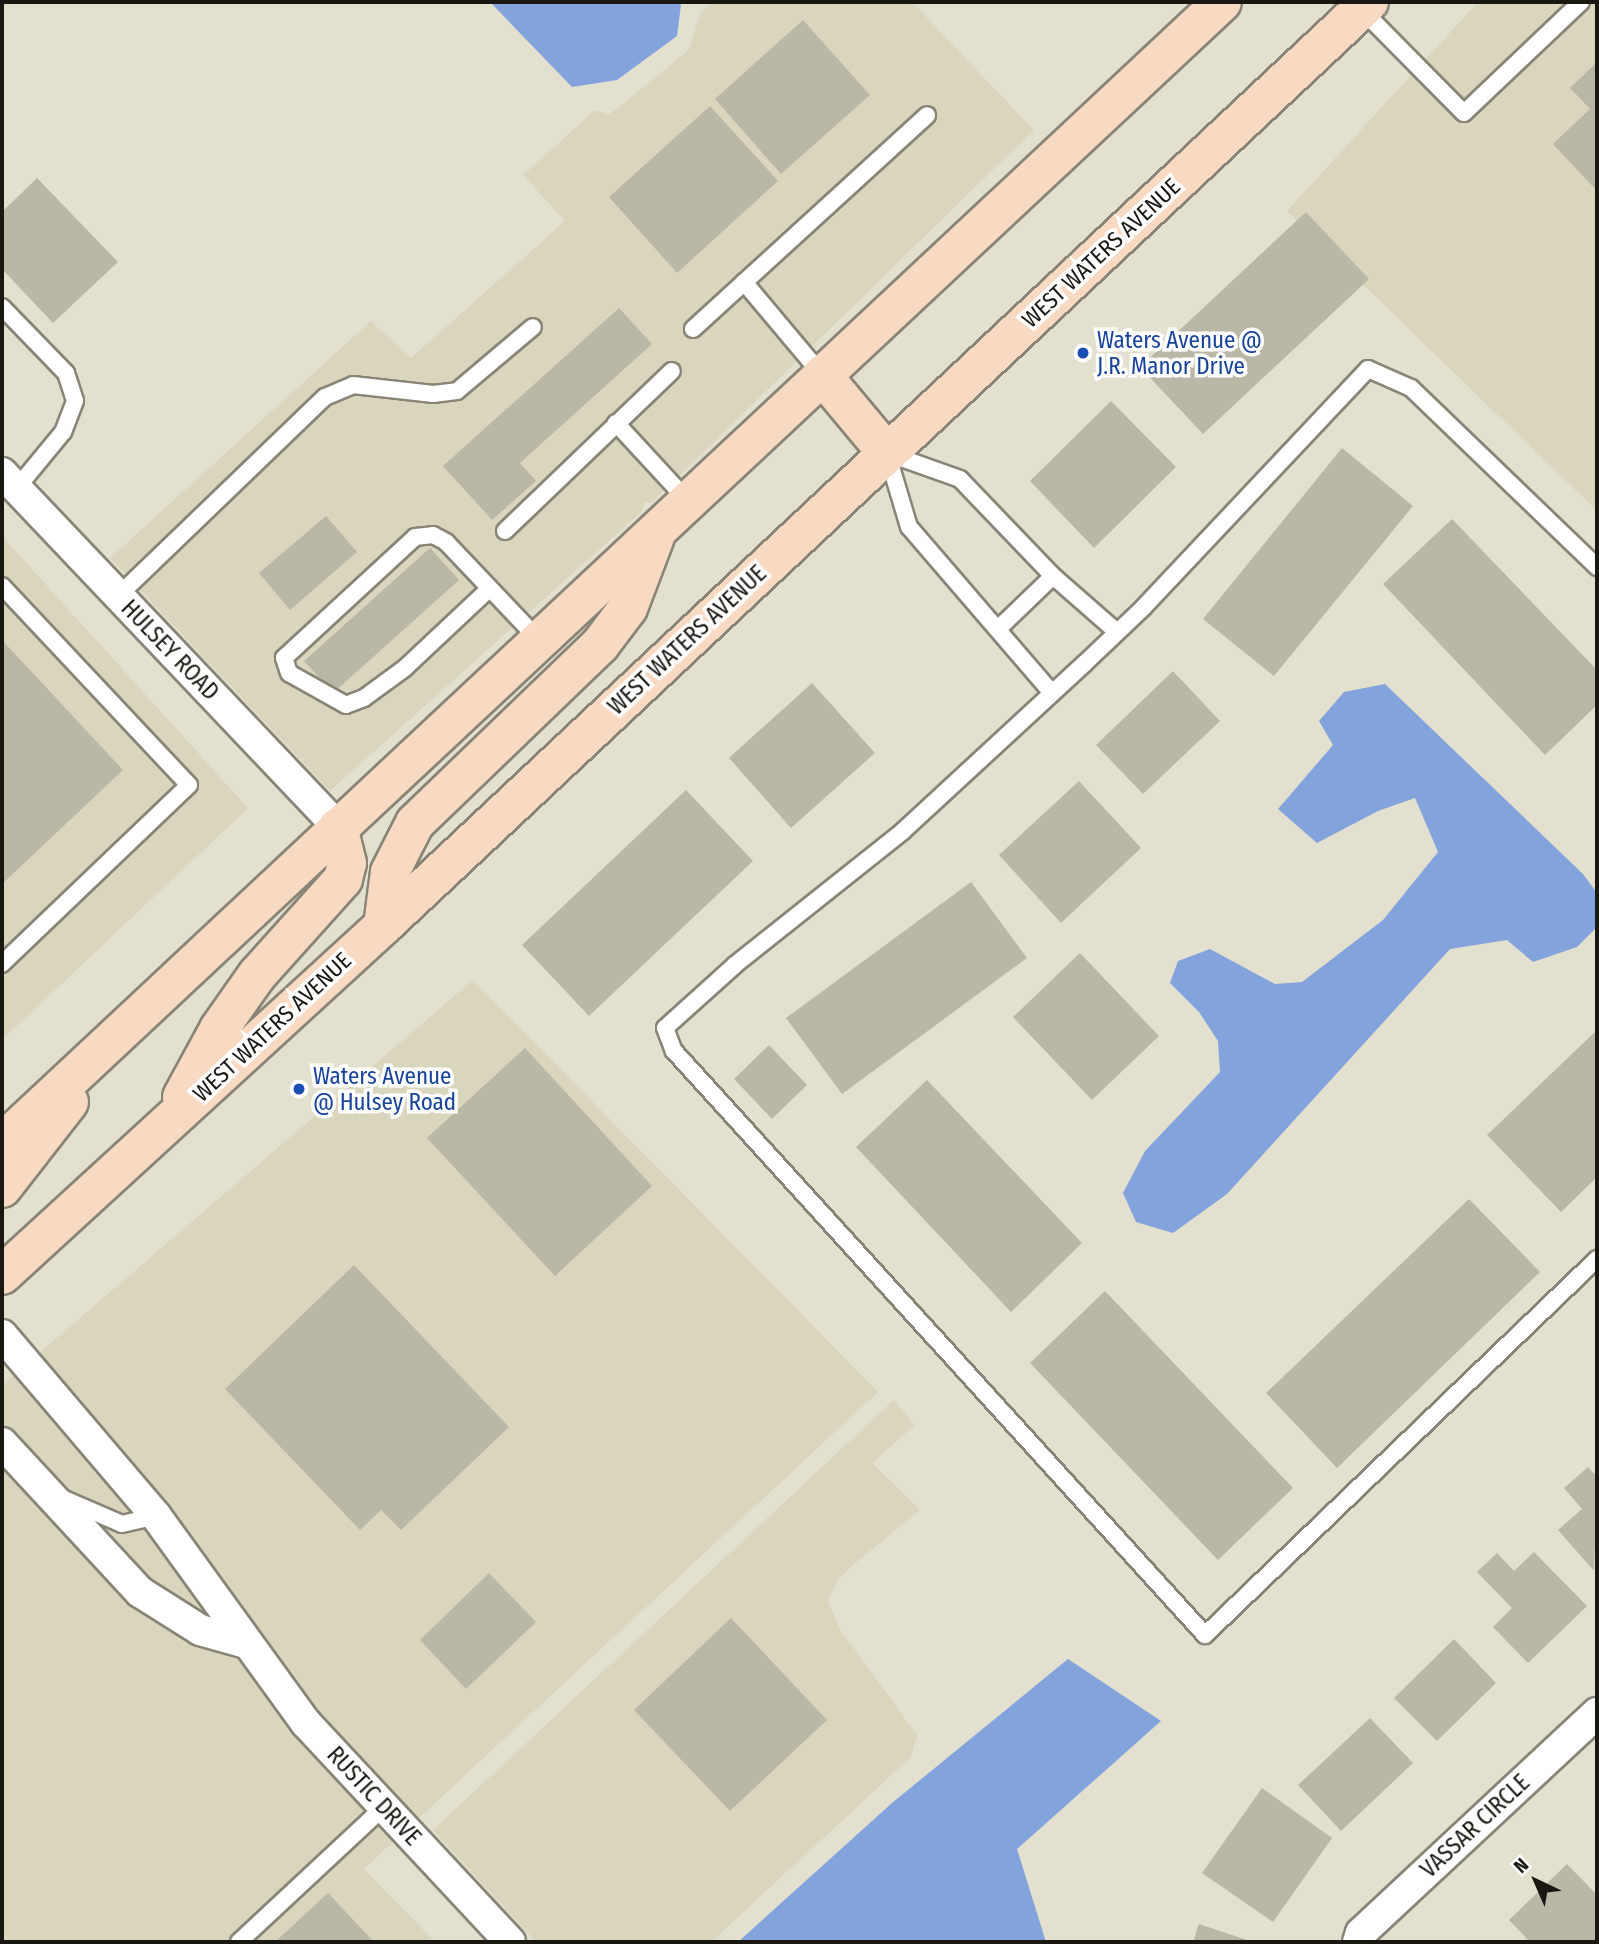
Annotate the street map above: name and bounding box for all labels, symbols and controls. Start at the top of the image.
street label: WEST WATERS AVENUE [1016,173,1186,333]
place label: Waters Avenue @ J.R. Manor Drive [1097,326,1262,380]
marker: Waters Avenue @ J.R. Manor Drive [1075,345,1091,361]
street label: WEST WATERS AVENUE [602,560,772,720]
street label: HULSEY ROAD [116,594,224,706]
street label: WEST WATERS AVENUE [187,947,357,1107]
place label: Waters Avenue @ Hulsey Road [313,1062,456,1116]
marker: Waters Avenue @ Hulsey Road [291,1081,307,1097]
street label: RUSTIC DRIVE [321,1741,427,1851]
street label: VASSAR CIRCLE [1415,1769,1535,1883]
north arrow [1501,1846,1571,1916]
text: N [1509,1853,1533,1878]

